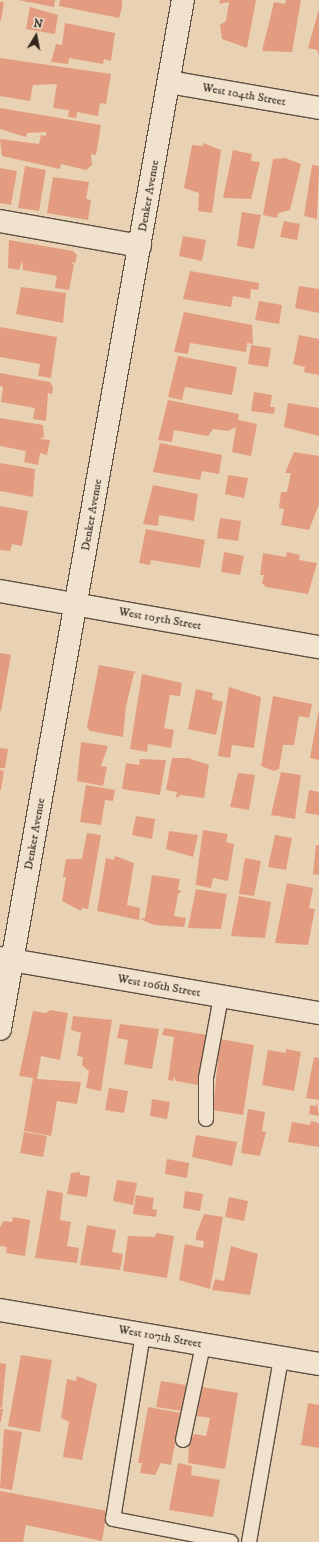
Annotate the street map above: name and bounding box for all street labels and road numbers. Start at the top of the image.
street label: West 104th Street [201,81,287,109]
street label: Denker Avenue [136,159,162,233]
street label: Denker Avenue [79,478,105,552]
street label: West 105th Street [118,605,202,633]
street label: Denker Avenue [22,797,48,871]
street label: West 106th Street [116,972,202,1000]
street label: West 107th Street [117,1323,203,1351]

